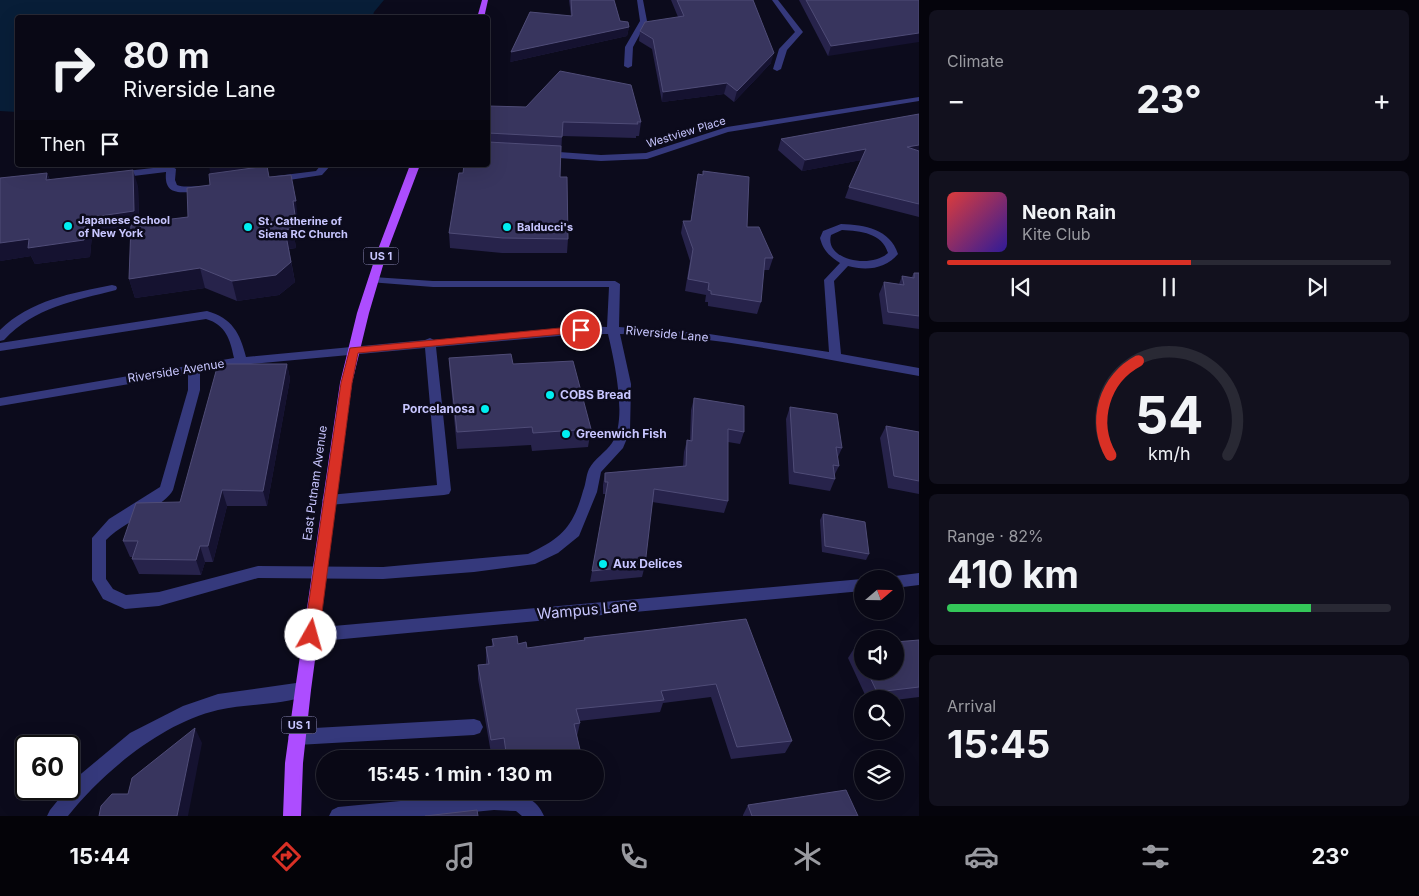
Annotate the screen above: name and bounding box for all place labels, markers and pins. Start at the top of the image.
place label: Japanese School of New York [78,213,170,240]
place label: St. Catherine of Siena RC Church [258,214,348,241]
marker: Japanese School of New York [62,220,74,232]
place label: Balducci's [517,220,573,234]
marker: St. Catherine of Siena RC Church [242,221,254,233]
marker: Balducci's [501,221,513,233]
pin [560,309,602,351]
place label: COBS Bread [560,387,631,402]
marker: COBS Bread [544,389,556,401]
place label: Porcelanosa [402,401,475,416]
marker: Porcelanosa [479,403,491,415]
place label: Greenwich Fish [576,426,667,441]
marker: Greenwich Fish [560,428,572,440]
place label: Aux Delices [613,556,683,571]
marker: Aux Delices [597,558,609,570]

